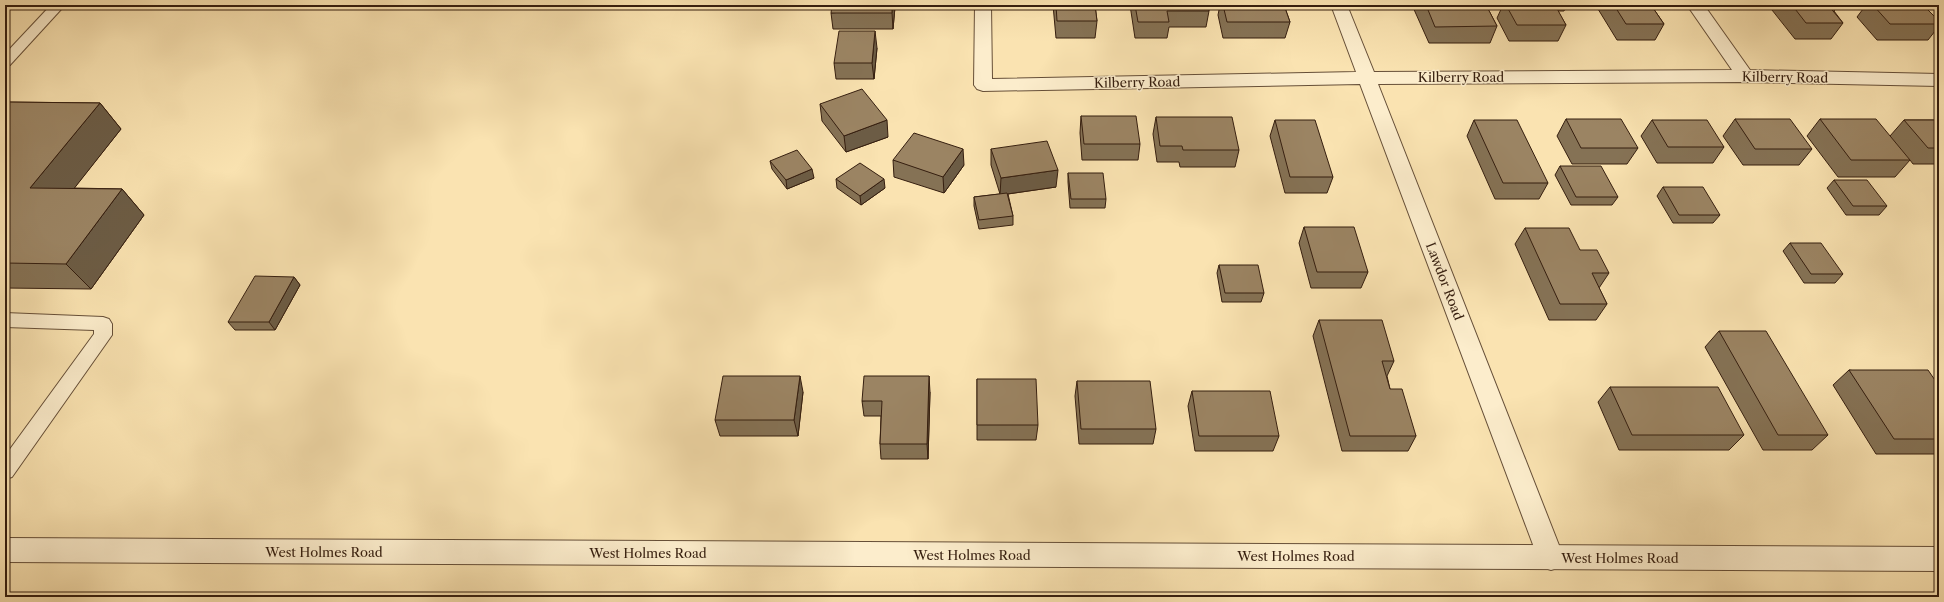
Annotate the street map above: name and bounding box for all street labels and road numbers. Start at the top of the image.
street label: Kilberry Road [1742,68,1828,86]
street label: Kilberry Road [1418,69,1504,85]
street label: Kilberry Road [1094,73,1180,91]
street label: Lawdor Road [1423,240,1467,322]
street label: West Holmes Road [264,544,383,560]
street label: West Holmes Road [588,545,707,561]
street label: West Holmes Road [912,547,1031,563]
street label: West Holmes Road [1236,548,1355,564]
street label: West Holmes Road [1560,550,1679,566]

